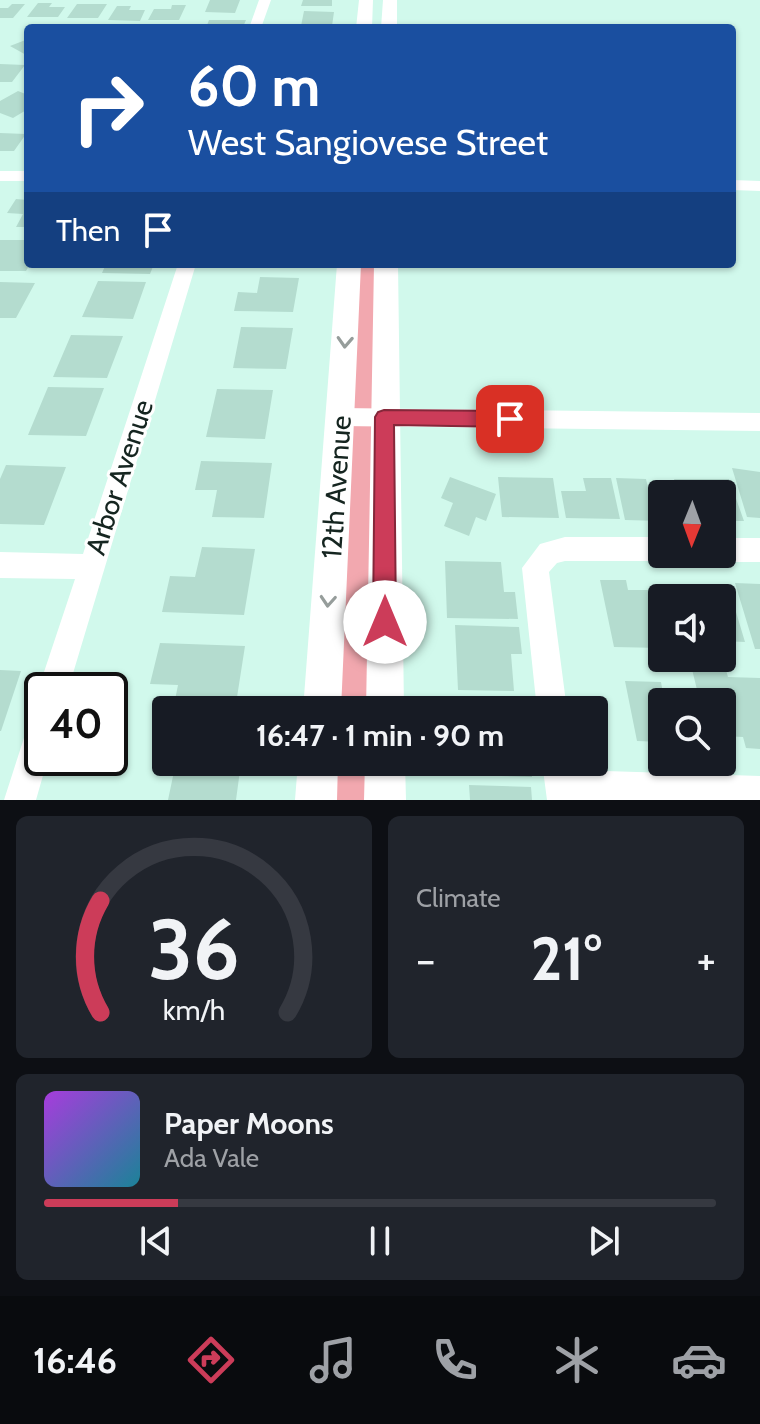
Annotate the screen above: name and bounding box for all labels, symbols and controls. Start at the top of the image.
text: 60 m [188,52,320,120]
icon: right [56,56,160,160]
text: West Sangiovese Street [188,120,548,164]
icon: arrive [136,208,180,252]
text: Then [56,212,120,249]
one-way arrow [336,336,353,349]
pin [476,385,544,453]
street label: Arbor Avenue [78,395,160,559]
icon: arrive [488,397,532,441]
street label: 12th Avenue [314,414,358,560]
north arrow [648,480,736,568]
map controls [648,480,736,776]
position arrow [343,580,427,664]
button: sound [648,584,736,672]
one-way arrow [320,595,337,608]
speed limit sign: 40 [24,672,128,776]
button: search [648,688,736,776]
text: 16:47 · 1 min · 90 m [256,717,504,754]
text: Climate [416,882,501,914]
text: 36 [148,899,240,1000]
text: 21° [530,922,602,995]
text: − [416,933,435,986]
text: + [697,933,716,986]
text: km/h [163,992,225,1027]
text: Paper Moons [164,1105,334,1142]
text: Ada Vale [164,1142,259,1174]
icon: previous [134,1219,178,1263]
icon: pause [358,1219,402,1263]
icon: next [582,1219,626,1263]
icon: directions [183,1332,239,1388]
icon: music [305,1332,361,1388]
icon: phone [427,1332,483,1388]
icon: climate [549,1332,605,1388]
icon: car [671,1332,727,1388]
text: 16:46 [33,1338,117,1382]

